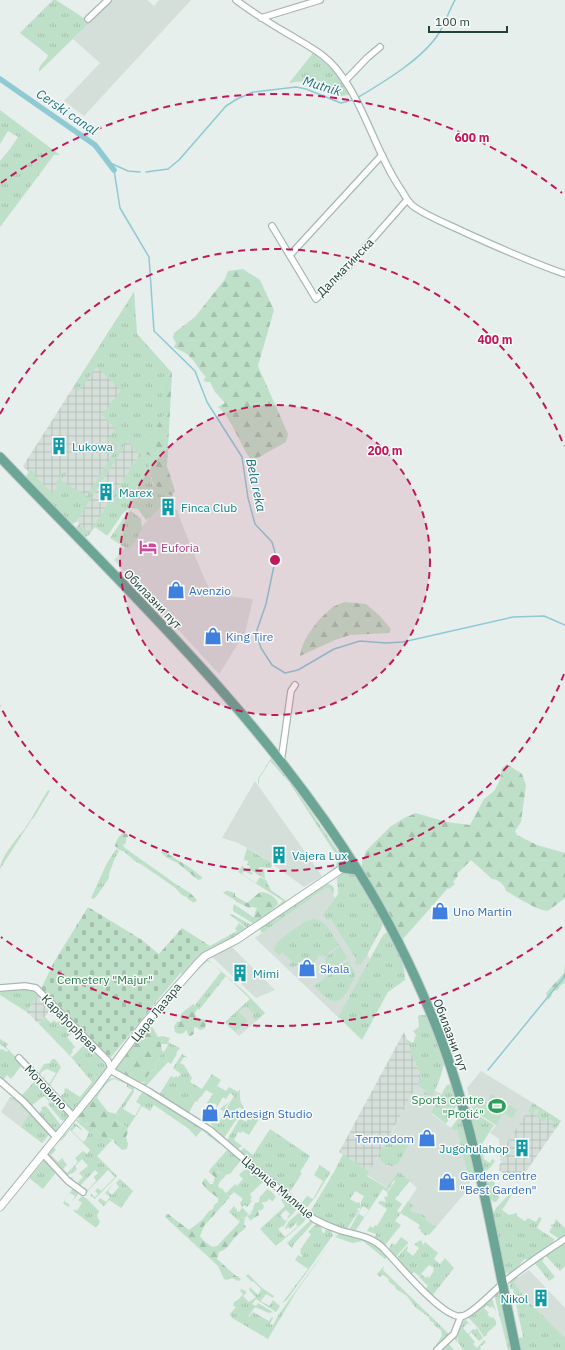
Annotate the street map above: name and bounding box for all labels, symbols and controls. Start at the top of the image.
scale bar [429,8,507,34]
text: 100 m [435,14,470,29]
water label: Mutnik [301,72,343,100]
water label: Cerski canal [33,85,102,139]
text: 600 m [454,130,490,145]
street label: Далматинска [313,234,377,299]
text: 400 m [477,332,513,347]
building icon: Lukowa [49,436,69,456]
place label: Lukowa [72,439,114,454]
text: 200 m [367,443,403,458]
water label: Bela reka [242,457,270,513]
building icon: Marex [96,482,116,502]
place label: Marex [119,485,152,500]
building icon: Finca Club [158,497,178,517]
place label: Finca Club [181,500,237,515]
hotel icon: Euforia [138,537,158,557]
place label: Euforia [161,540,200,555]
centre of rings [268,553,282,567]
street label: Обилазни пут [121,566,185,632]
shop icon: Avenzio [166,580,186,600]
place label: Avenzio [189,583,231,598]
shop icon: King Tire [203,626,223,646]
place label: King Tire [226,629,274,644]
building icon: Vajera Lux [269,845,289,865]
place label: Vajera Lux [292,848,347,863]
shop icon: Uno Martin [430,901,450,921]
place label: Uno Martin [453,904,512,919]
shop icon: Skala [297,958,317,978]
place label: Skala [320,961,350,976]
building icon: Mimi [230,963,250,983]
place label: Mimi [253,966,279,981]
park label: Cemetery "Majur" [57,972,153,987]
street label: Цара Лазара [128,979,185,1045]
street label: Карађорђева [39,991,102,1055]
street label: Обилазни пут [430,996,472,1074]
street label: Мотовило [21,1061,71,1113]
place label: Sports centre "Protić" [411,1092,484,1121]
sports icon: Sports centre "Protić" [487,1096,507,1116]
shop icon: Artdesign Studio [200,1103,220,1123]
place label: Artdesign Studio [223,1106,313,1121]
shop icon: Termodom [417,1128,437,1148]
place label: Termodom [356,1131,414,1146]
building icon: Jugohulahop [512,1138,532,1158]
place label: Jugohulahop [439,1141,509,1156]
street label: Царице Милице [239,1152,318,1222]
place label: Garden centre "Best Garden" [460,1168,537,1197]
shop icon: Garden centre "Best Garden" [437,1172,457,1192]
building icon: Nikol [531,1288,551,1308]
place label: Nikol [500,1291,528,1306]

